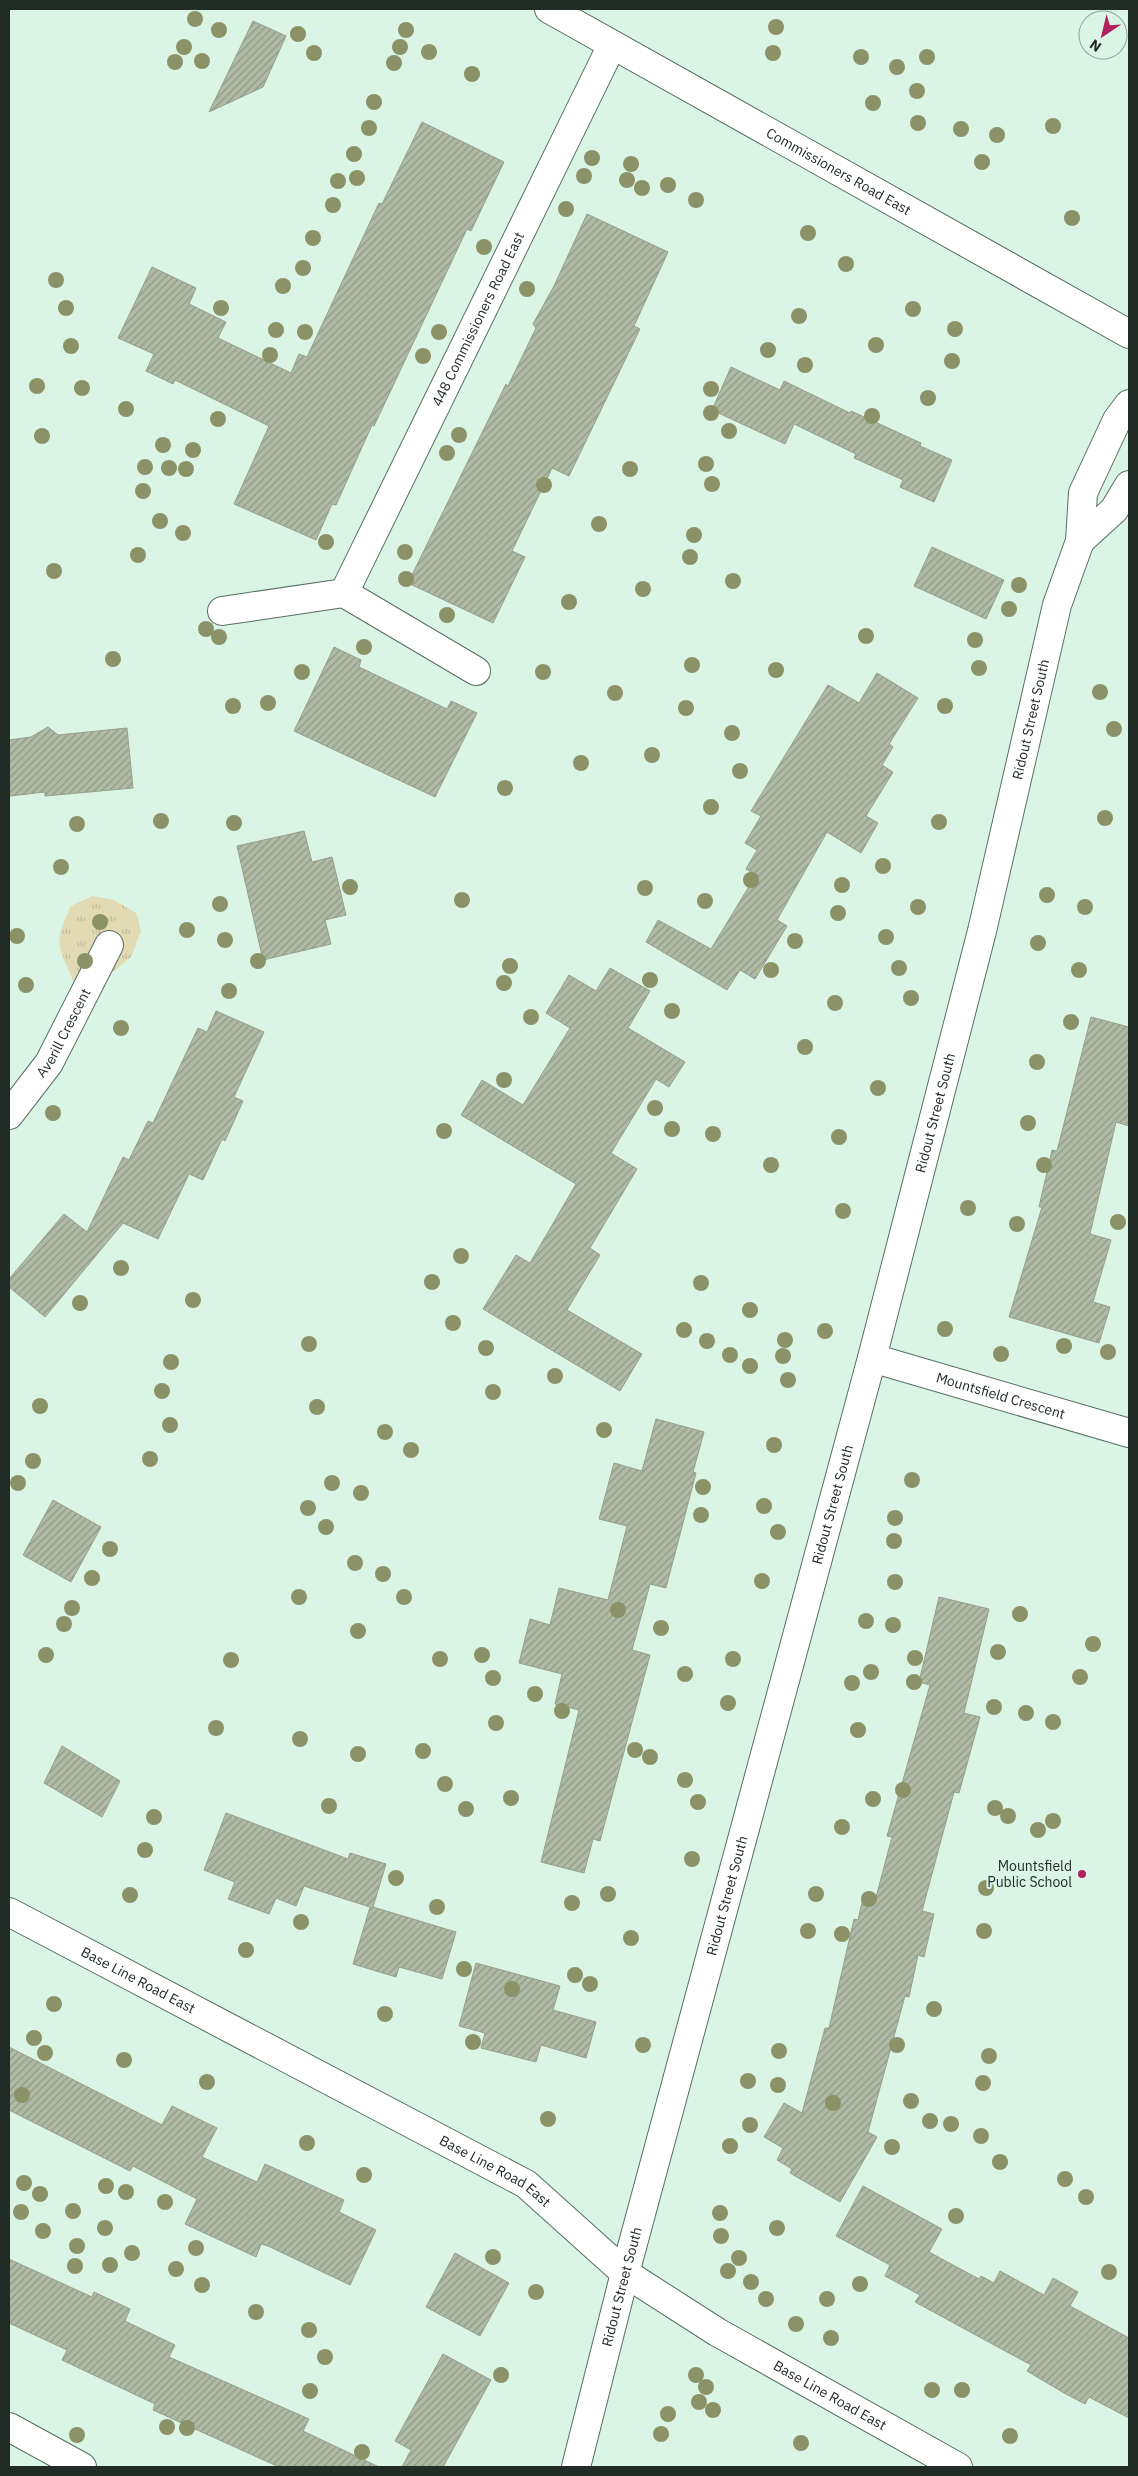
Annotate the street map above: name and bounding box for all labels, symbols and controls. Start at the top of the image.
north arrow [1078,10,1128,60]
text: N [1086,35,1105,56]
street label: Commissioners Road East [763,124,914,219]
street label: 448 Commissioners Road East [428,229,528,409]
street label: Ridout Street South [1008,657,1053,781]
street label: Averill Crescent [32,985,95,1081]
street label: Ridout Street South [911,1051,959,1175]
street label: Mountsfield Crescent [934,1368,1067,1423]
street label: Ridout Street South [808,1443,857,1566]
street label: Ridout Street South [702,1834,752,1957]
place label: Mountsfield Public School [987,1857,1072,1891]
marker: Mountsfield Public School [1076,1868,1088,1880]
street label: Base Line Road East [78,1943,199,2017]
street label: Base Line Road East [436,2131,555,2211]
street label: Ridout Street South [598,2225,646,2349]
street label: Base Line Road East [770,2356,890,2434]

